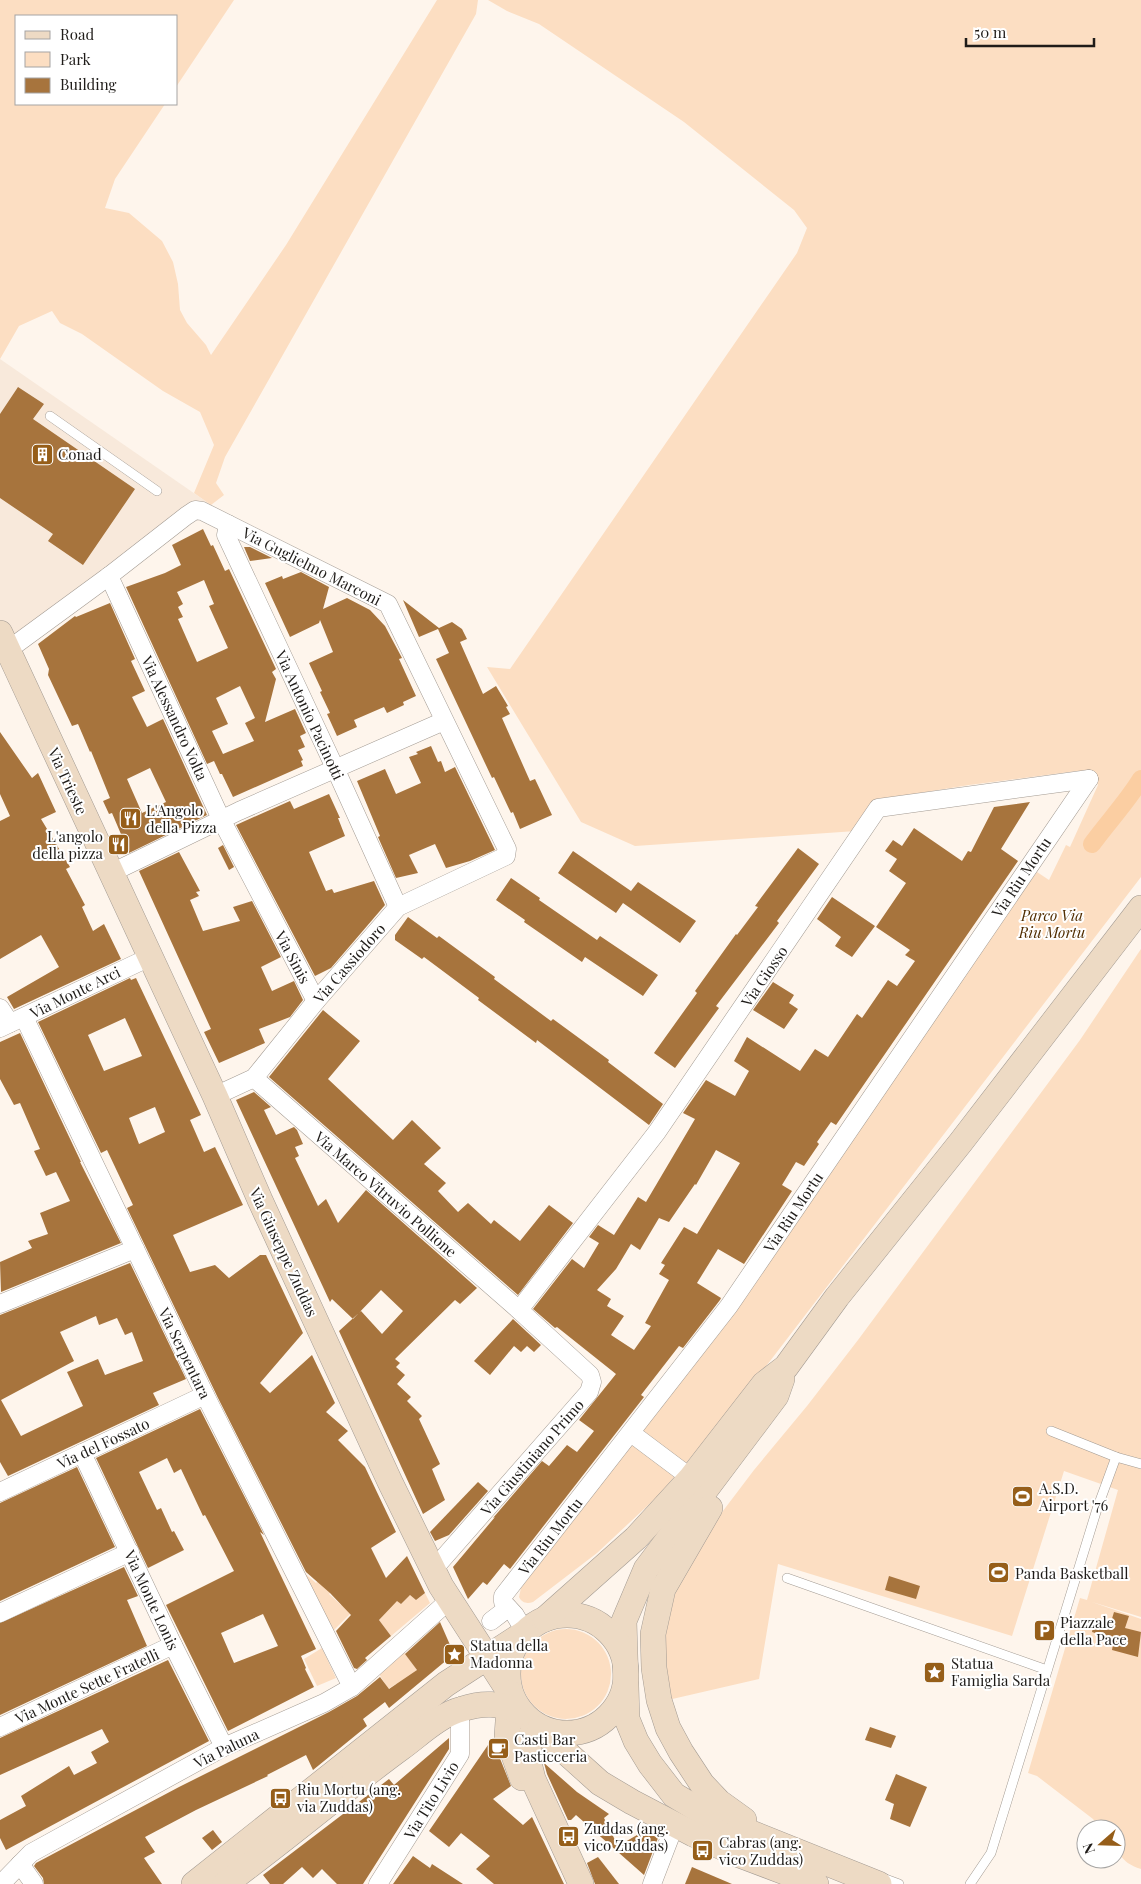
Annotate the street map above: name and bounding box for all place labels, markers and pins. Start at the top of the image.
building icon: Conad [30,442,54,466]
place label: Conad [58,444,102,464]
place label: L'Angolo della Pizza [146,800,217,837]
restaurant icon: L'Angolo della Pizza [118,807,142,831]
place label: L'angolo della pizza [32,826,104,863]
restaurant icon: L'angolo della pizza [107,833,131,857]
place label: A.S.D. Airport '76 [1038,1478,1109,1515]
sports icon: A.S.D. Airport '76 [1011,1485,1035,1509]
sports icon: Panda Basketball [987,1561,1011,1585]
place label: Panda Basketball [1015,1563,1129,1583]
place label: Piazzale della Pace [1060,1612,1127,1649]
parking icon: Piazzale della Pace [1032,1619,1056,1643]
place label: Statua della Madonna [470,1635,549,1672]
place icon: Statua della Madonna [442,1642,466,1666]
place label: Statua Famiglia Sarda [951,1653,1051,1690]
place icon: Statua Famiglia Sarda [923,1660,947,1684]
place label: Casti Bar Pasticceria [514,1729,588,1766]
cafe icon: Casti Bar Pasticceria [486,1736,510,1760]
place label: Riu Mortu (ang. via Zuddas) [296,1779,401,1816]
bus stop icon: Riu Mortu (ang. via Zuddas) [269,1786,293,1810]
place label: Zuddas (ang. vico Zuddas) [583,1818,669,1855]
bus stop icon: Zuddas (ang. vico Zuddas) [556,1825,580,1849]
place label: Cabras (ang. vico Zuddas) [718,1832,803,1869]
bus stop icon: Cabras (ang. vico Zuddas) [691,1839,715,1863]

